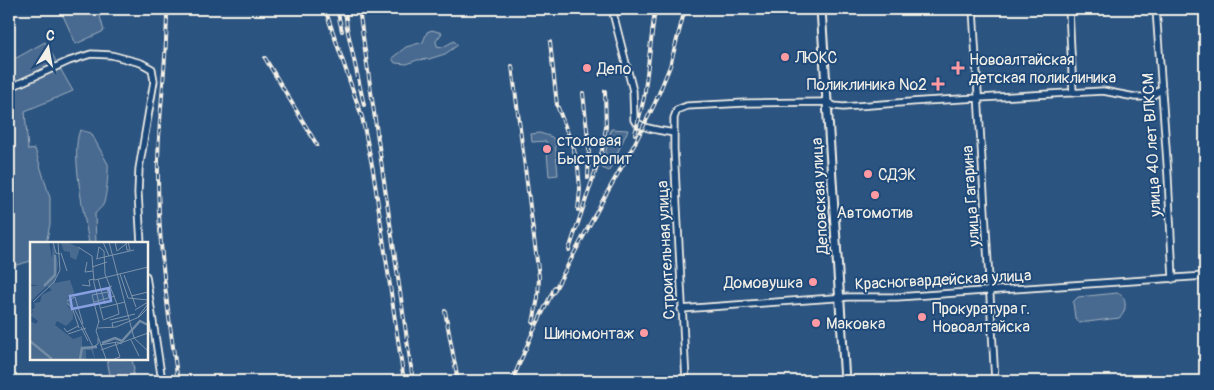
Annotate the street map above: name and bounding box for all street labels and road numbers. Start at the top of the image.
street label: улица 40 лет ВЛКСМ [1138,72,1166,218]
street label: Деповская улица [807,137,833,256]
street label: улица Гагарина [957,145,985,248]
street label: Строительная улица [652,180,680,320]
street label: Красногвардейская улица [854,265,1032,295]

